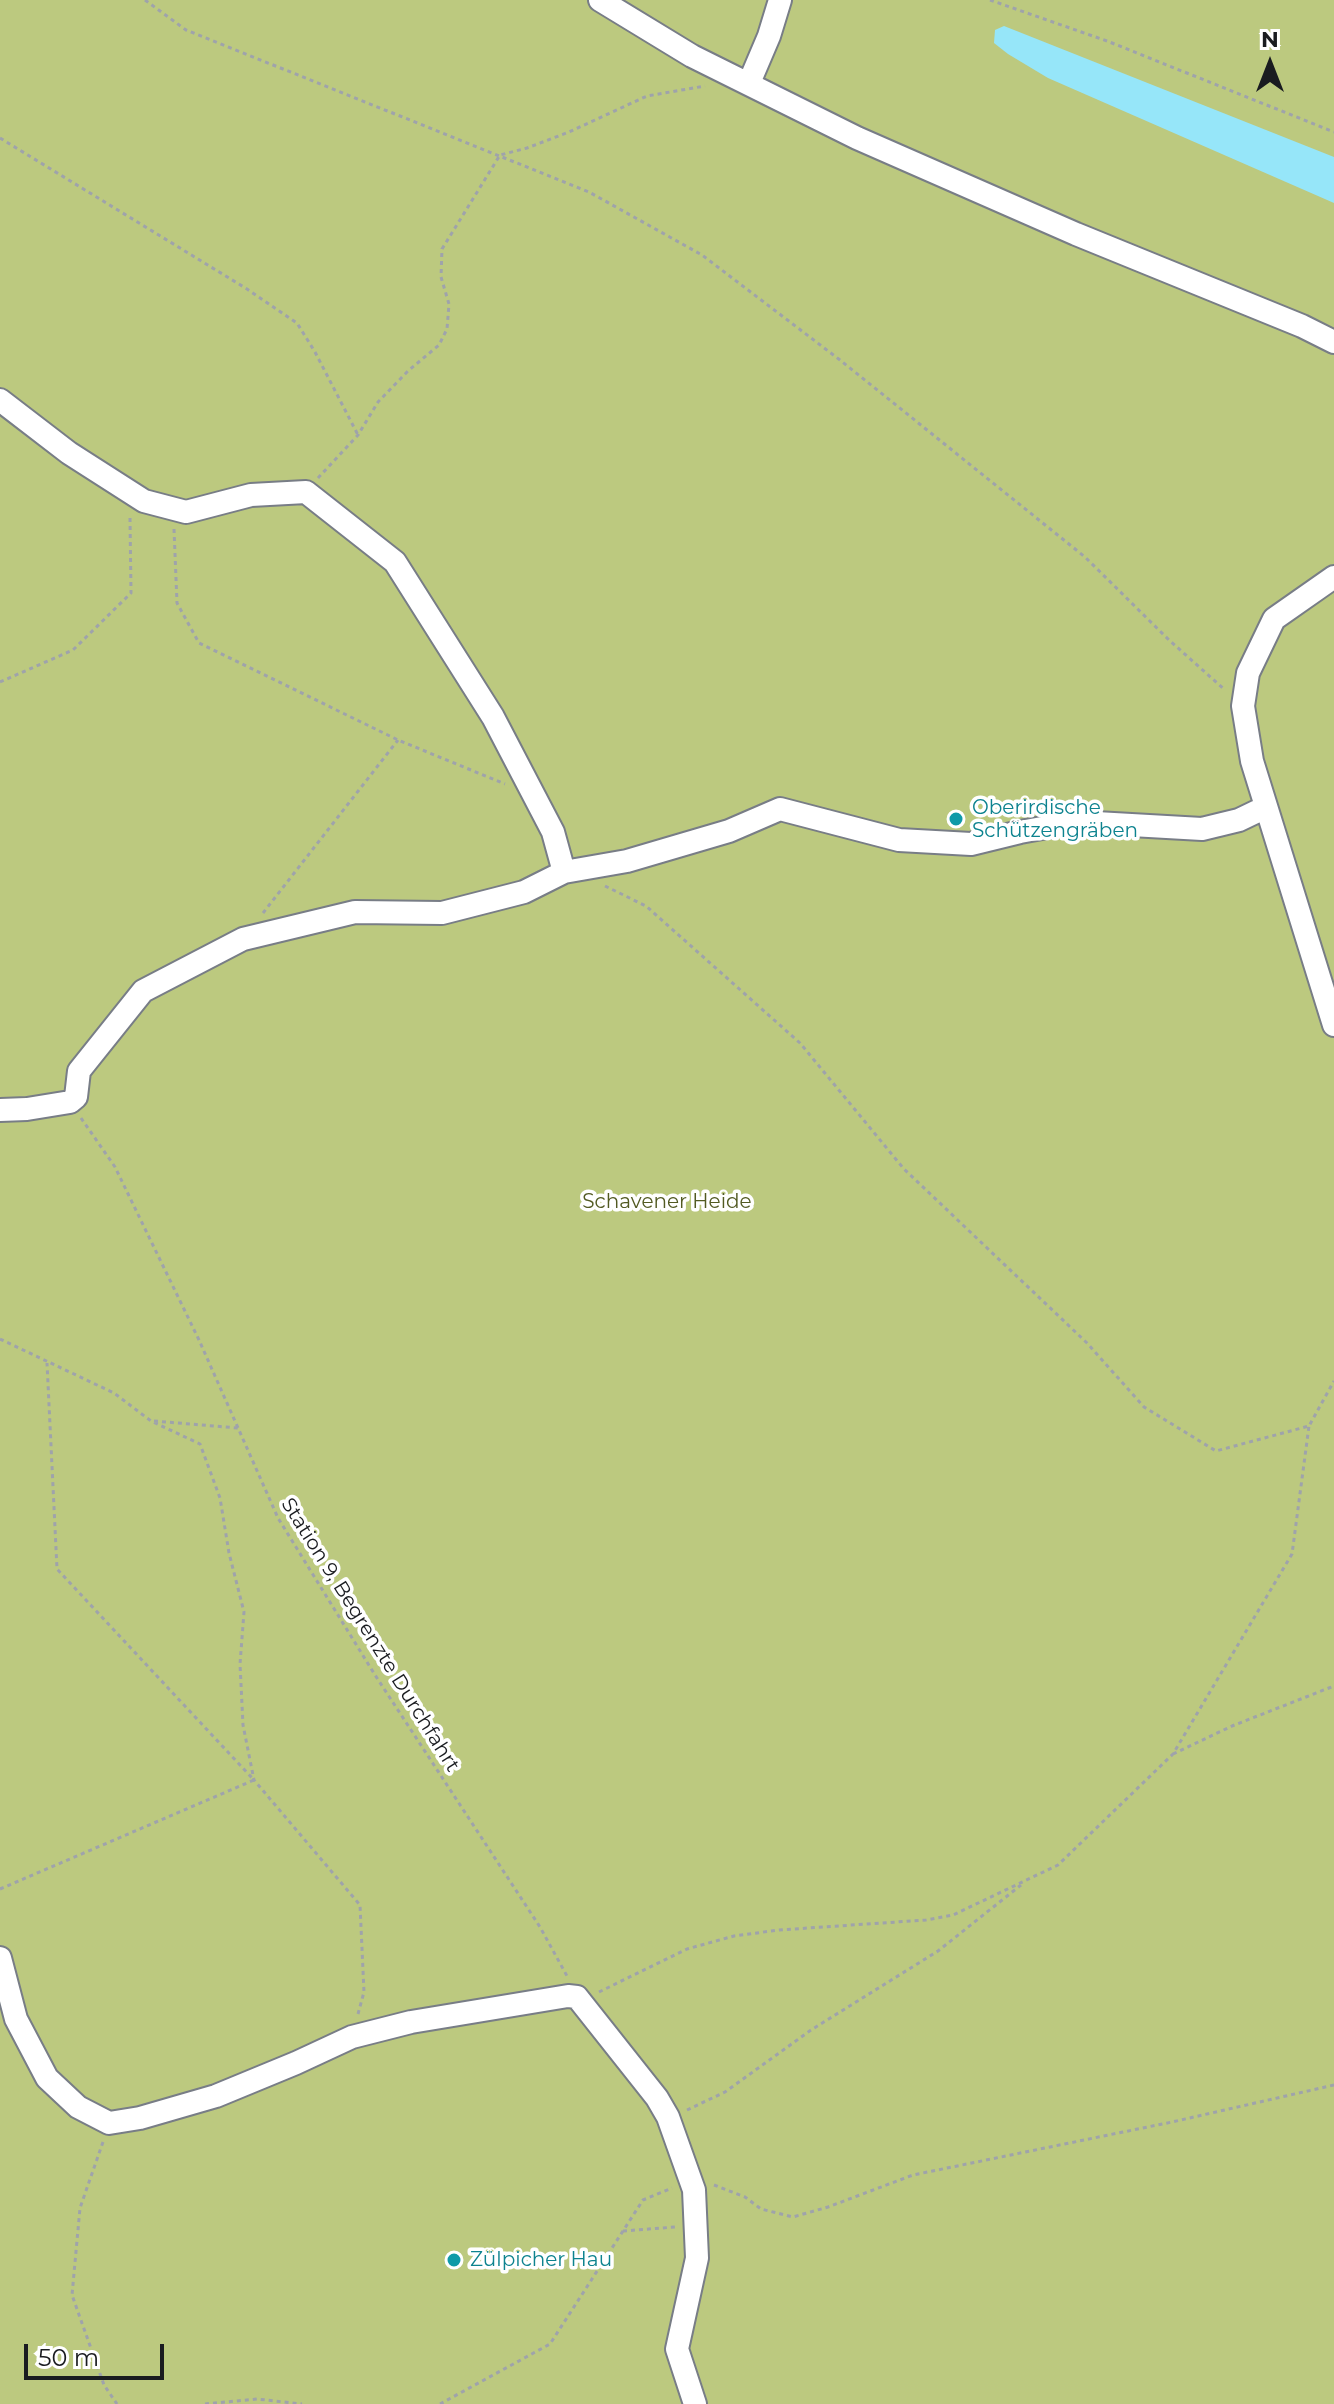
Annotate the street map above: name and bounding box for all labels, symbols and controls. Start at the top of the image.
north arrow [1230,24,1310,104]
text: N [1261,26,1279,53]
place label: Oberirdische Schützengräben [972,796,1138,843]
marker: Oberirdische Schützengräben [947,810,965,828]
park label: Schavener Heide [582,1190,752,1214]
street label: Station 9, Begrenzte Durchfahrt [275,1494,465,1776]
place label: Zülpicher Hau [470,2248,612,2272]
marker: Zülpicher Hau [445,2251,463,2269]
scale bar [28,2328,168,2378]
text: 50 m [38,2343,99,2372]

